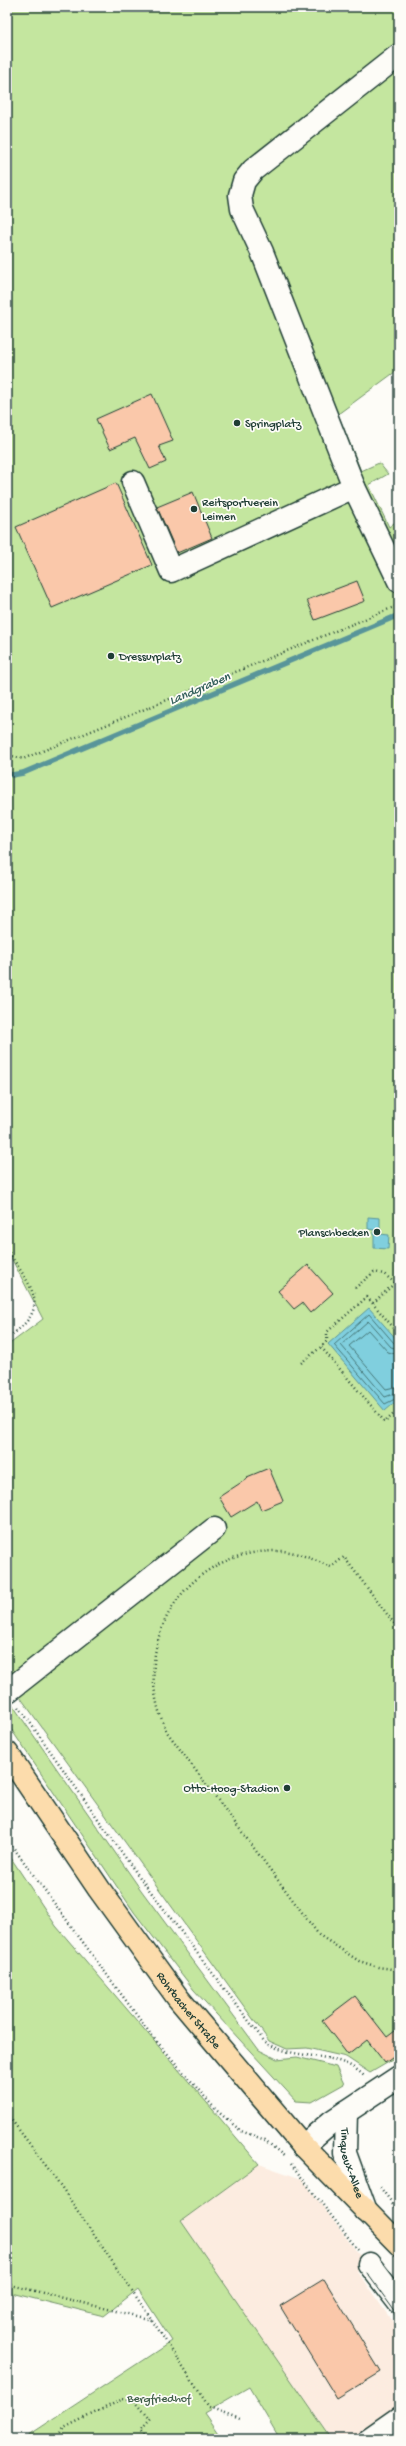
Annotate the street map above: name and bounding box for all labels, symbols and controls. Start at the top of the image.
marker: Springplatz [232,418,242,428]
place label: Springplatz [245,418,302,432]
place label: Reitsportverein Leimen [202,497,278,525]
marker: Reitsportverein Leimen [189,504,199,514]
marker: Dressurplatz [106,651,116,661]
place label: Dressurplatz [118,651,182,665]
water label: Landgraben [167,669,233,709]
place label: Planschbecken [298,1227,369,1241]
marker: Planschbecken [372,1227,382,1237]
place label: Otto-Hoog-Stadion [183,1783,279,1797]
marker: Otto-Hoog-Stadion [282,1783,292,1793]
street label: Rohrbacher Straße [152,1970,223,2053]
street label: Tinqueux-Allee [336,2127,366,2201]
park label: Bergfriedhof [126,2393,192,2407]

